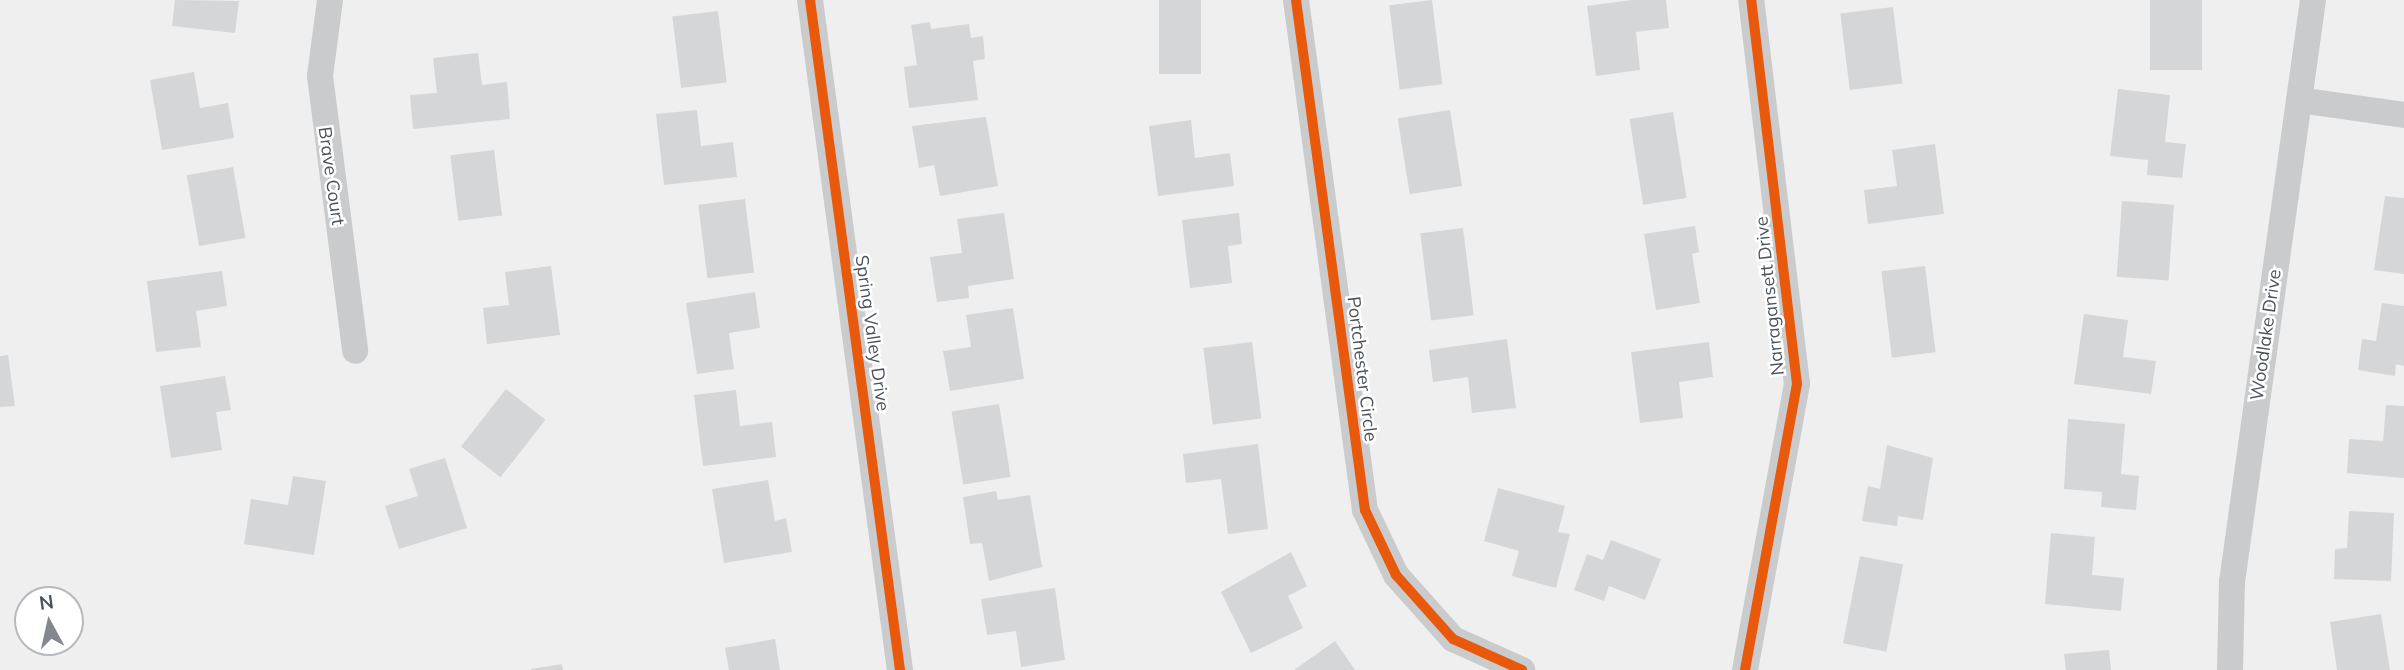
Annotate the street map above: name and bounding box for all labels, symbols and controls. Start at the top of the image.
street label: Brave Court [313,125,349,227]
street label: Narragansett Drive [1751,216,1789,376]
street label: Spring Valley Drive [850,254,894,412]
street label: Woodlake Drive [2246,268,2286,402]
street label: Portchester Circle [1342,295,1382,443]
north arrow [14,586,84,656]
text: N [38,589,55,615]

